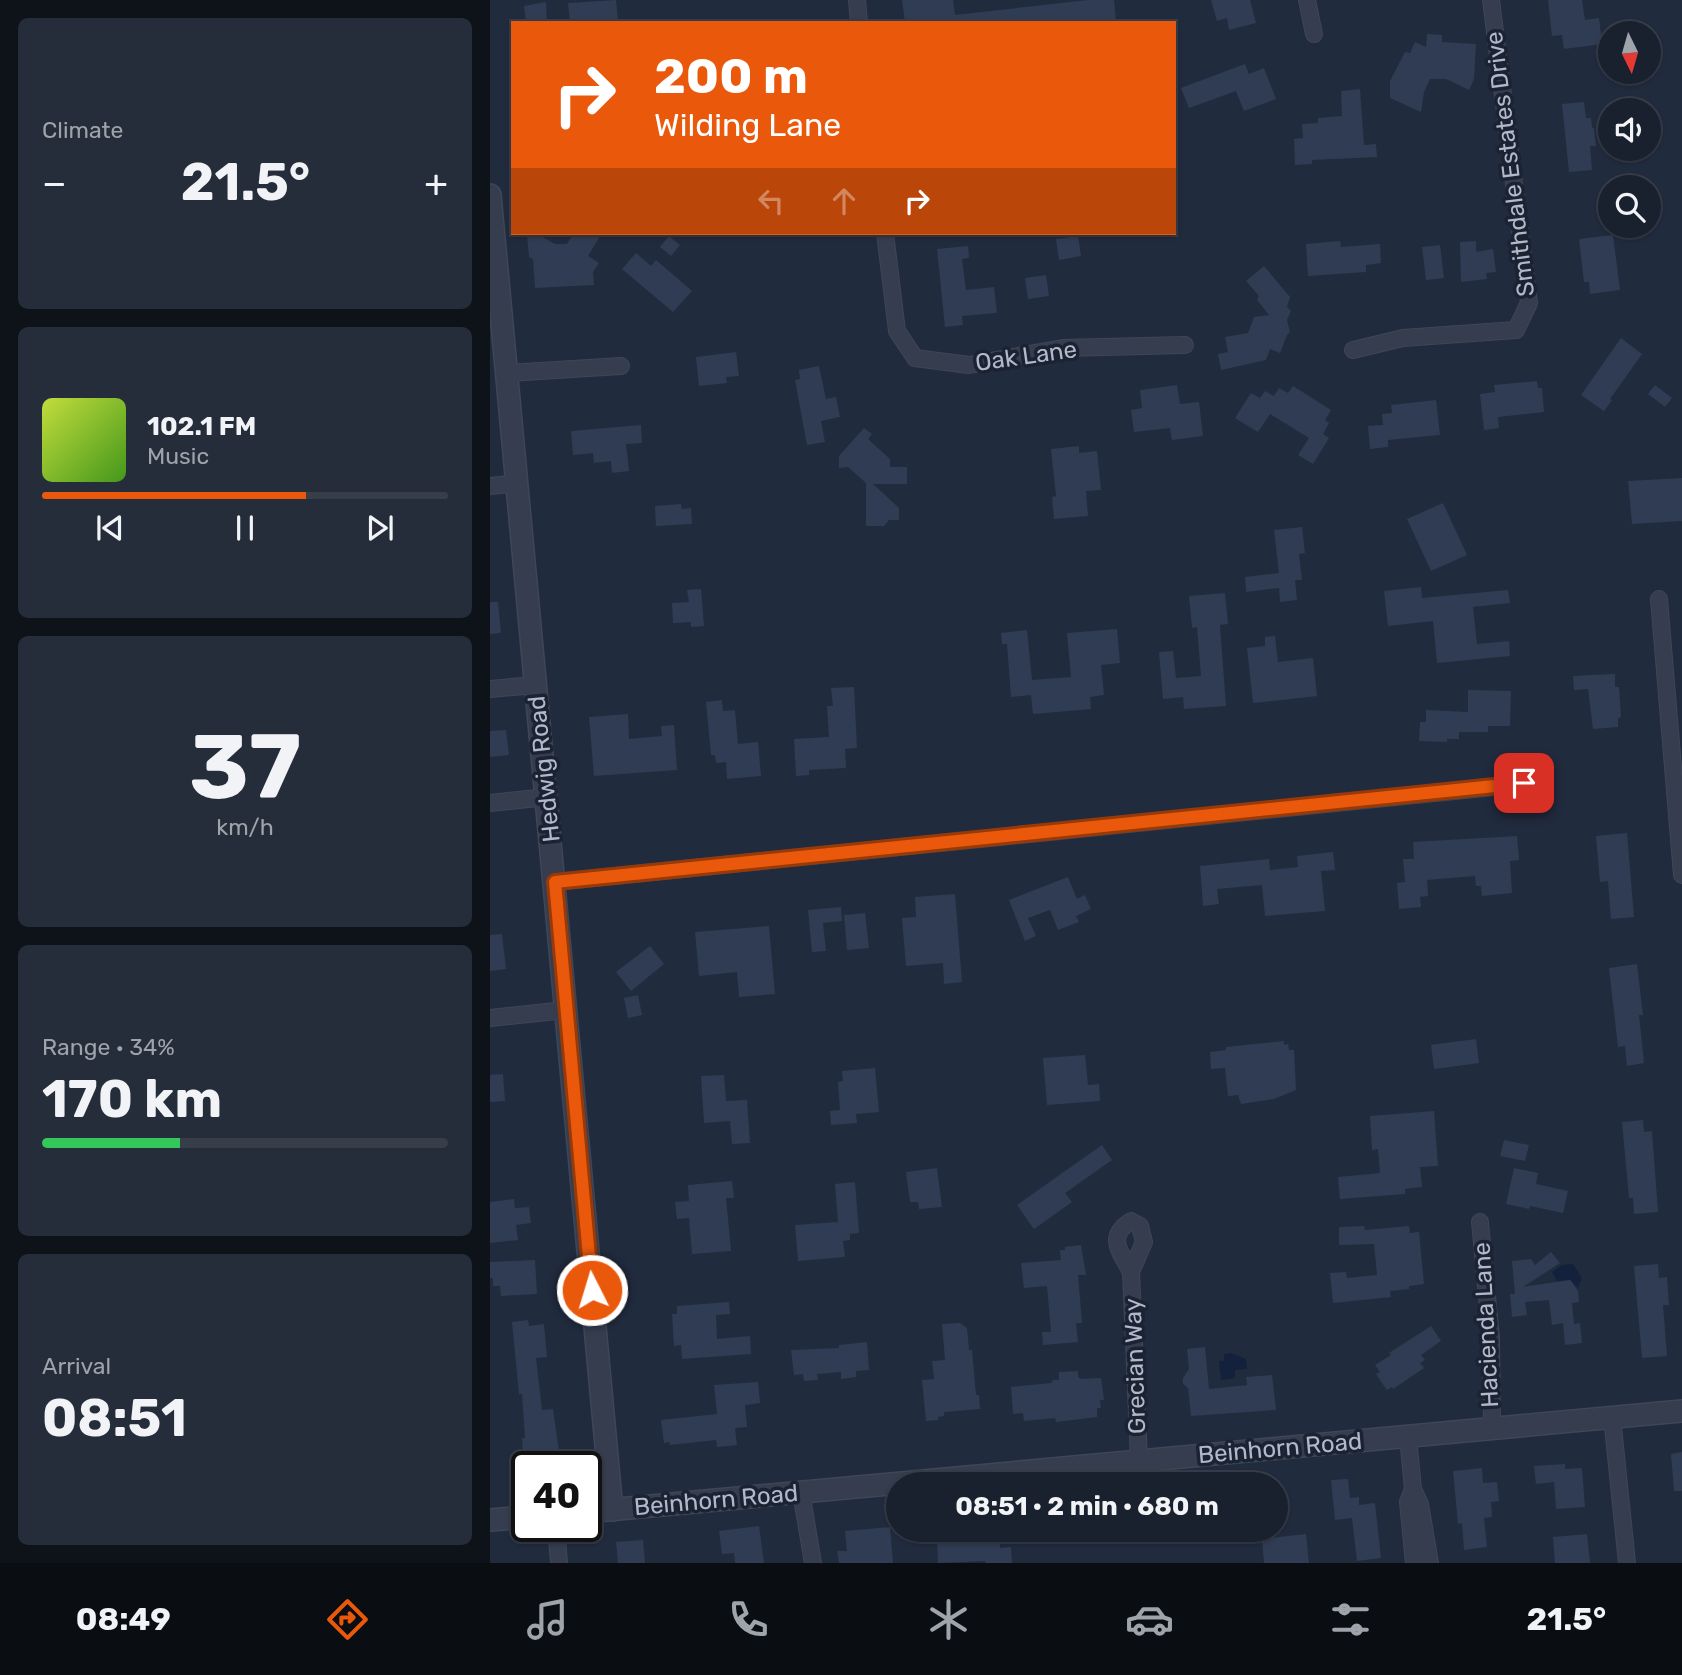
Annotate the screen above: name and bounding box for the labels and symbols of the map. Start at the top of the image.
north arrow [1598,21,1661,84]
street label: Smithdale Estates Drive [1480,30,1540,298]
street label: Oak Lane [973,335,1079,377]
street label: Hedwig Road [522,694,566,844]
pin [1494,753,1554,813]
street label: Hacienda Lane [1468,1242,1504,1408]
position arrow [555,1253,629,1327]
street label: Grecian Way [1119,1298,1151,1434]
street label: Beinhorn Road [1197,1427,1363,1469]
speed limit sign: 40 [511,1451,602,1542]
street label: Beinhorn Road [633,1479,799,1521]

